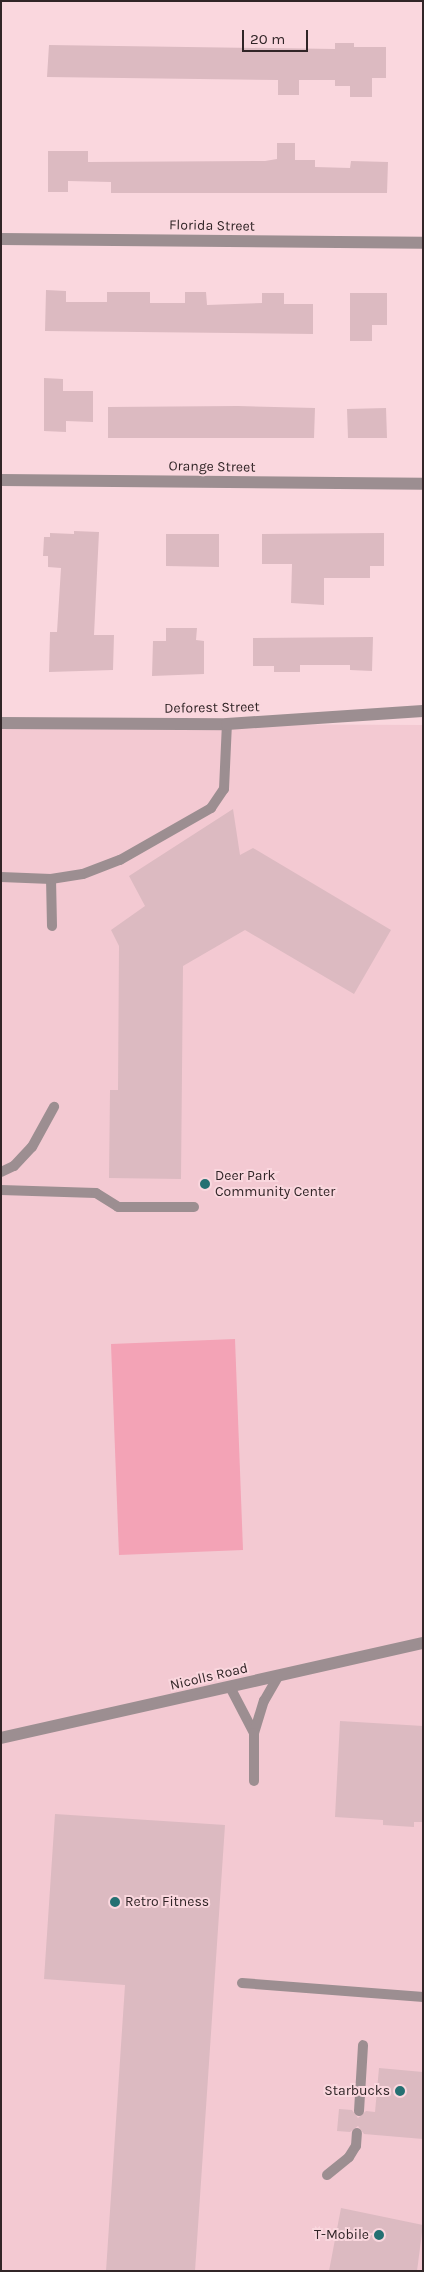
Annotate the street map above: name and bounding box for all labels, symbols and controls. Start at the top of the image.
scale bar [244,20,310,52]
text: 20 m [250,30,285,48]
street label: Florida Street [169,217,255,235]
street label: Orange Street [168,458,256,476]
street label: Deforest Street [164,699,260,717]
place label: Deer Park Community Center [215,1168,335,1200]
marker: Deer Park Community Center [199,1178,211,1190]
street label: Nicolls Road [168,1660,250,1694]
place label: Retro Fitness [125,1894,209,1910]
marker: Retro Fitness [109,1896,121,1908]
place label: Starbucks [324,2083,390,2099]
marker: Starbucks [394,2085,406,2097]
place label: T-Mobile [314,2227,369,2243]
marker: T-Mobile [373,2229,385,2241]

